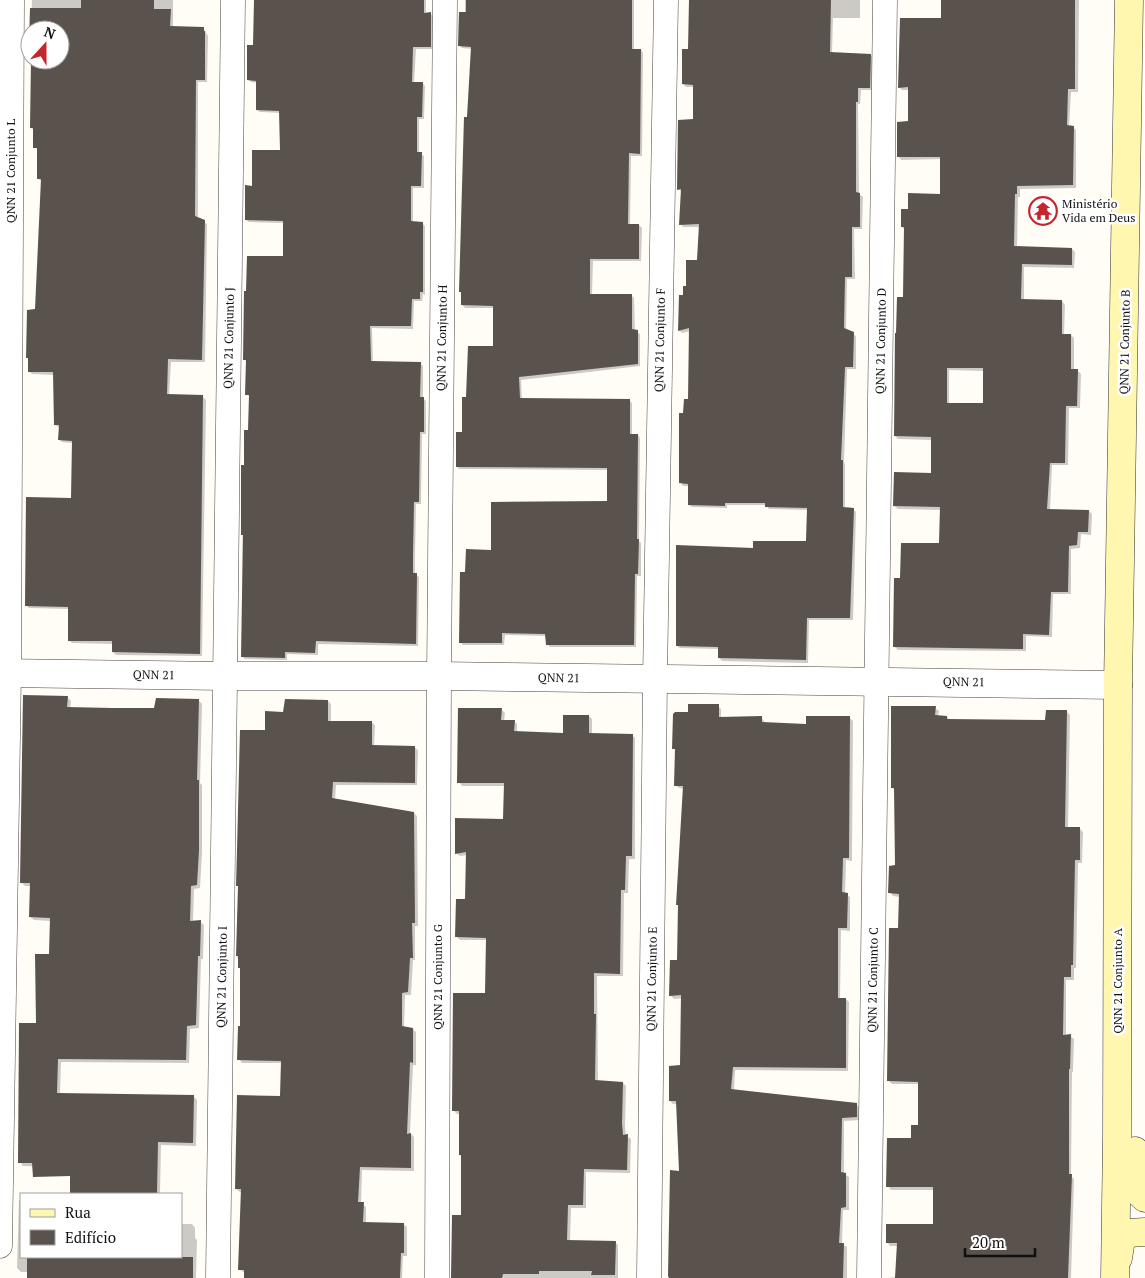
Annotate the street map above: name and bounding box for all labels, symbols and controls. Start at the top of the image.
north arrow [20,20,70,70]
text: N [41,22,59,43]
street label: QNN 21 Conjunto L [3,118,18,223]
temple icon: Ministério Vida em Deus [1028,196,1058,226]
place label: Ministério Vida em Deus [1062,196,1135,225]
street label: QNN 21 Conjunto H [433,284,450,391]
street label: QNN 21 Conjunto J [220,287,237,389]
street label: QNN 21 Conjunto F [651,288,668,392]
street label: QNN 21 Conjunto D [872,288,889,394]
street label: QNN 21 Conjunto B [1116,289,1133,395]
street label: QNN 21 [133,667,175,682]
street label: QNN 21 [538,670,580,685]
street label: QNN 21 [943,674,985,689]
street label: QNN 21 Conjunto G [430,923,445,1030]
street label: QNN 21 Conjunto I [213,926,230,1028]
street label: QNN 21 Conjunto E [643,926,660,1031]
street label: QNN 21 Conjunto C [864,927,881,1033]
street label: QNN 21 Conjunto A [1110,927,1125,1034]
legend [20,1193,182,1258]
text: Rua [65,1202,91,1222]
scale bar [965,1226,1035,1258]
text: Edifício [65,1227,116,1247]
text: 20 m [972,1232,1005,1252]

